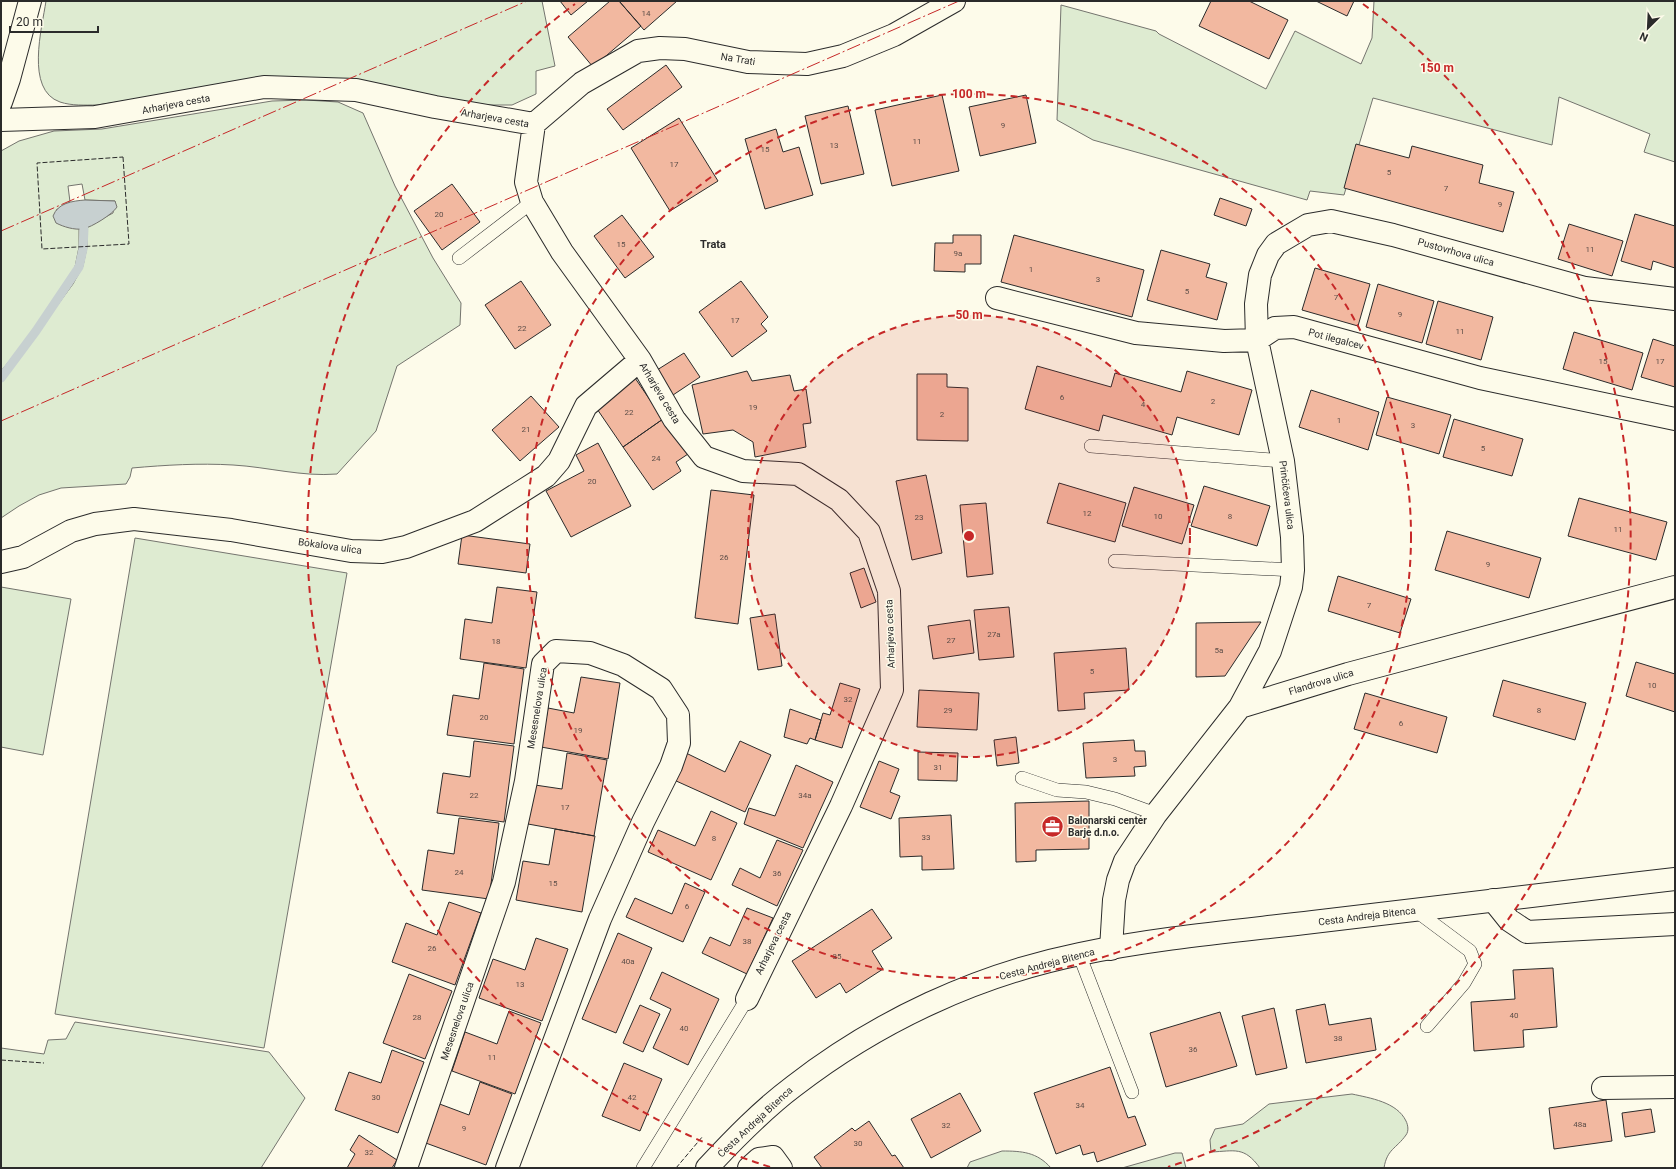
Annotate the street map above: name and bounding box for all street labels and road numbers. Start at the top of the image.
street label: Na Trati [720,51,756,67]
street label: Arharjeva cesta [141,92,211,116]
street label: Arharjeva cesta [460,107,530,129]
street label: Pustovrhova ulica [1417,236,1495,268]
street label: Pot ilegalcev [1307,326,1365,352]
street label: Arharjeva cesta [638,361,682,425]
street label: Prinčičeva ulica [1277,460,1297,530]
street label: Bokalova ulica [297,536,363,556]
street label: Arharjeva cesta [883,599,897,669]
street label: Mesesnelova ulica [525,666,549,750]
street label: Flandrova ulica [1287,667,1355,697]
street label: Cesta Andreja Bitenca [1318,905,1416,927]
street label: Arharjeva cesta [753,910,793,976]
street label: Cesta Andreja Bitenca [998,946,1096,982]
street label: Mesesnelova ulica [438,980,476,1062]
street label: Cesta Andreja Bitenca [715,1084,795,1160]

